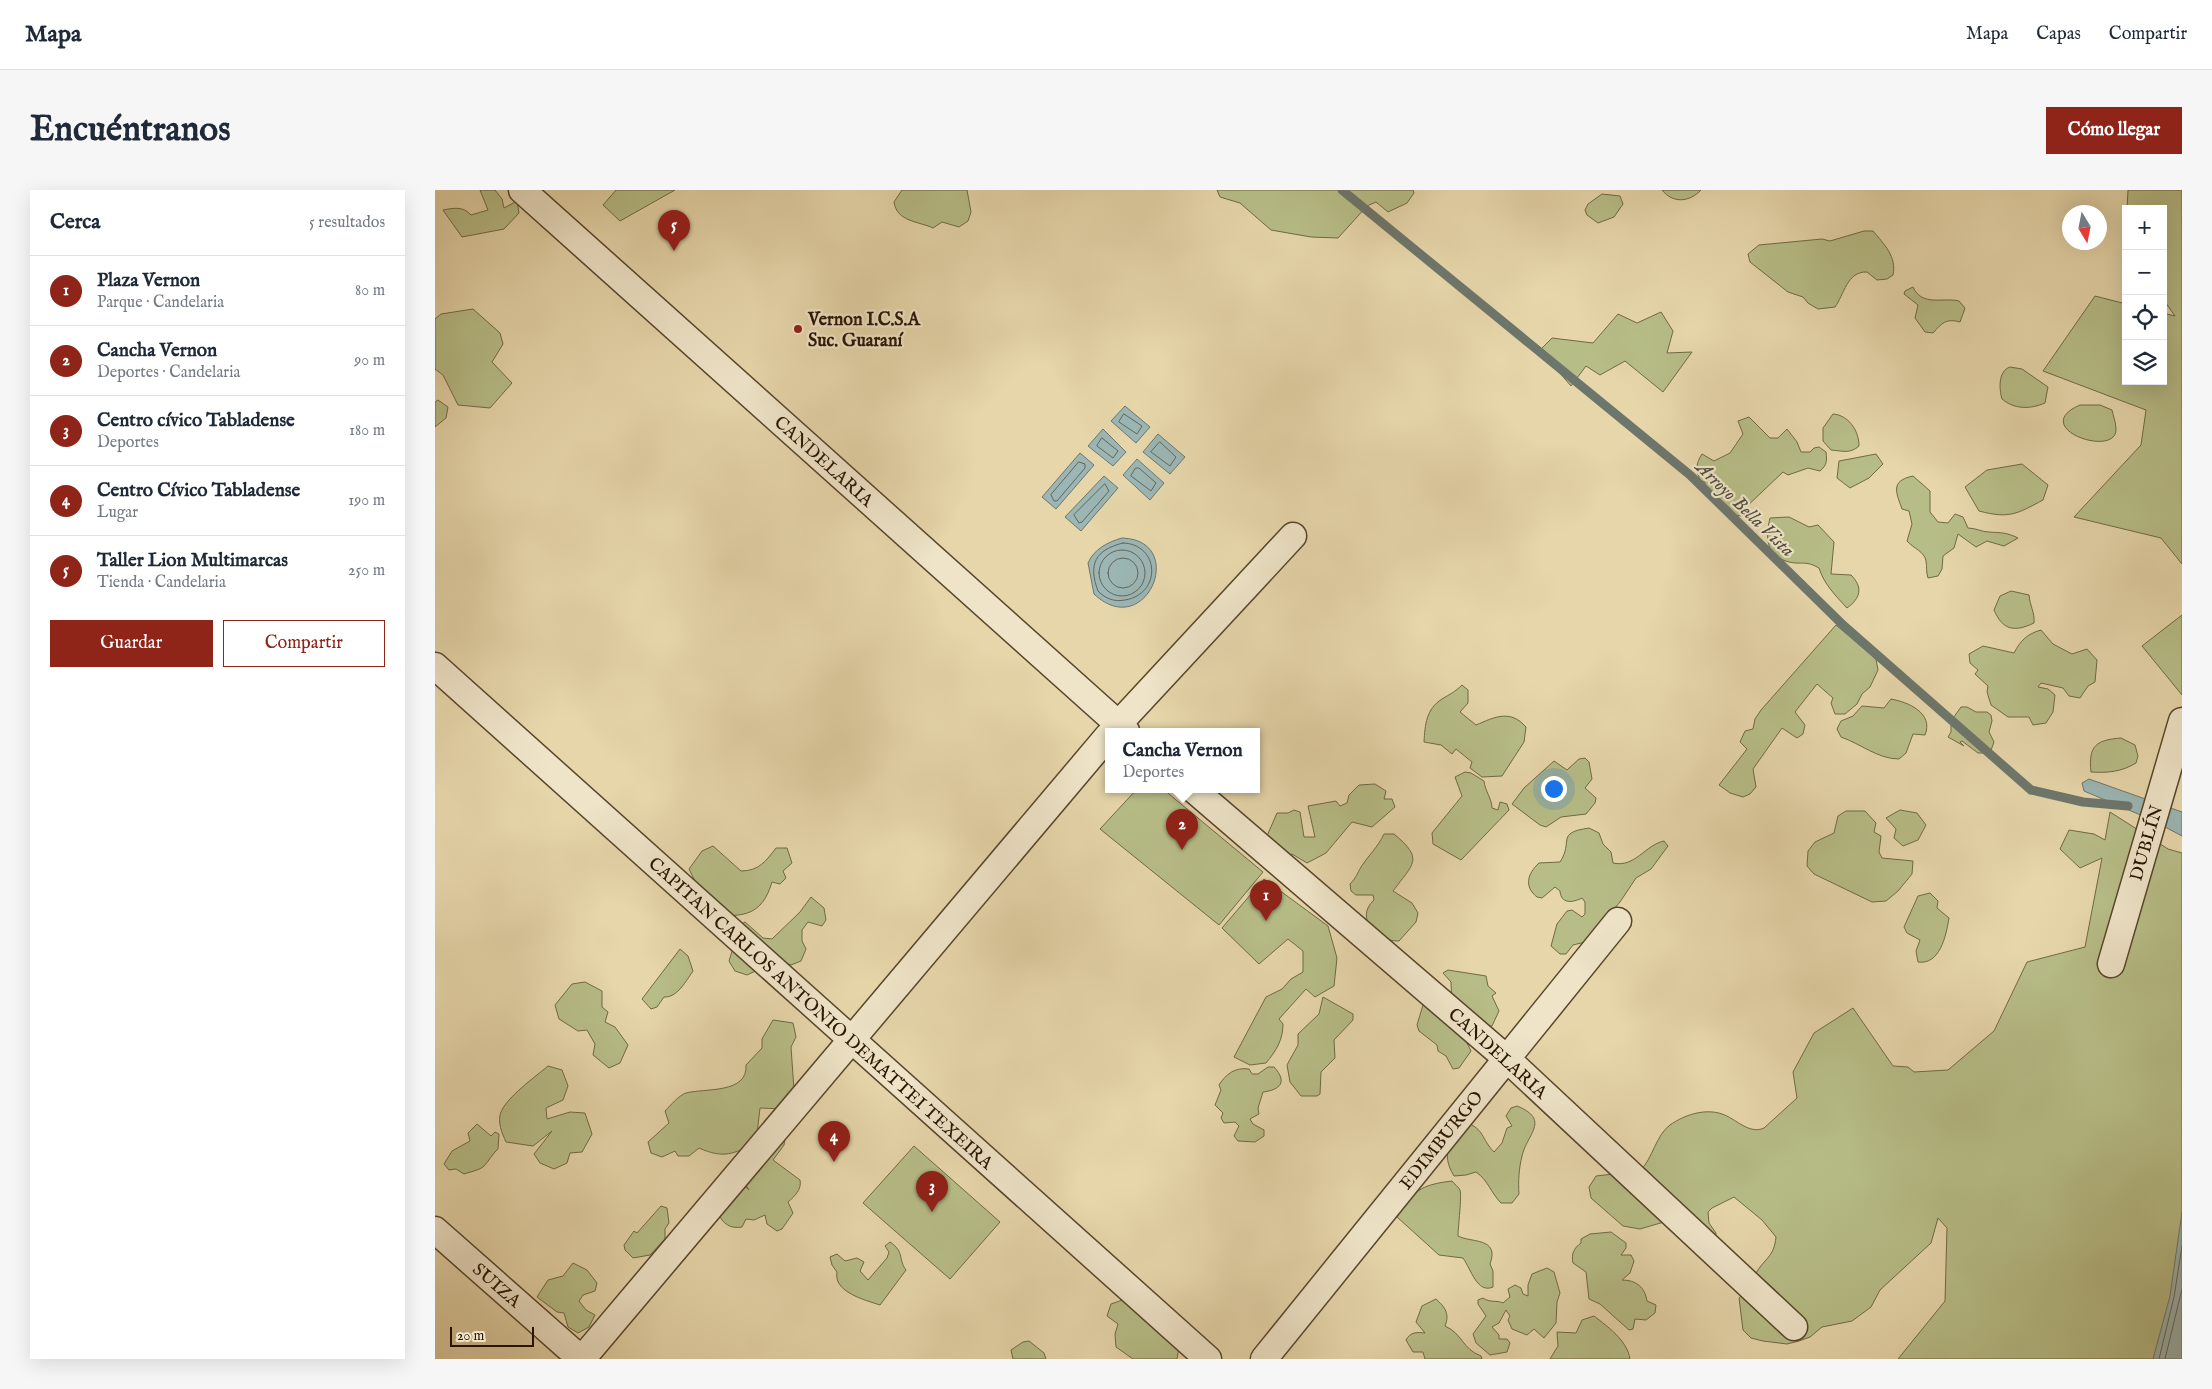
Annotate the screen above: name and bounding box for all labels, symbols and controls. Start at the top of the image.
text: Mapa [25,19,81,50]
text: Mapa [1966,23,2008,46]
text: Capas [2036,23,2081,46]
text: Compartir [2109,23,2187,46]
button: Cómo llegar [2046,107,2182,154]
text: Encuéntranos [30,108,230,153]
north arrow [2062,205,2107,250]
map controls [2122,205,2167,385]
button: + [2122,205,2167,250]
text: Cerca [50,209,100,236]
pin: 5 [658,210,690,251]
text: 5 resultados [309,213,385,233]
button: − [2122,250,2167,295]
text: Plaza Vernon [97,269,200,293]
text: 1 [63,281,69,301]
text: 80 m [355,281,385,301]
text: Parque · Candelaria [97,293,224,313]
button: locate [2122,295,2167,340]
place label: Vernon I.C.S.A Suc. Guaraní [807,309,921,353]
marker: Vernon I.C.S.A Suc. Guaraní [792,323,804,335]
text: Cancha Vernon [97,339,217,363]
button: layers [2122,340,2167,385]
text: 2 [62,351,70,371]
text: 90 m [354,351,385,371]
text: Deportes · Candelaria [97,363,240,383]
text: Centro cívico Tabladense [97,409,295,433]
street label: CANDELARIA [769,412,878,513]
text: 3 [63,421,69,441]
text: 180 m [349,421,385,441]
text: Deportes [97,433,159,453]
water label: Arroyo Bella Vista [1689,455,1799,563]
text: Centro Cívico Tabladense [97,479,300,503]
text: 4 [62,491,70,511]
text: 190 m [348,491,385,511]
text: Lugar [97,503,138,523]
text: Taller Lion Multimarcas [97,549,288,573]
text: 5 [63,561,69,581]
text: 250 m [348,561,385,581]
text: Tienda · Candelaria [97,573,226,593]
button: Guardar [50,620,213,667]
button: Compartir [223,620,385,667]
popup [1105,728,1260,793]
text: Cancha Vernon [1122,739,1243,763]
text: Deportes [1122,763,1184,783]
your location [1541,776,1567,802]
street label: DUBLÍN [2124,802,2169,884]
pin: 2 [1166,809,1198,850]
street label: CAPITAN CARLOS ANTONIO DEMATTEI TEXEIRA [643,853,998,1176]
pin: 1 [1250,880,1282,921]
street label: CANDELARIA [1443,1004,1552,1105]
street label: EDIMBURGO [1395,1087,1489,1195]
pin: 4 [818,1121,850,1162]
pin: 3 [916,1171,948,1212]
street label: SUIZA [467,1259,526,1314]
scale bar [450,1324,534,1347]
text: 20 m [457,1327,484,1345]

